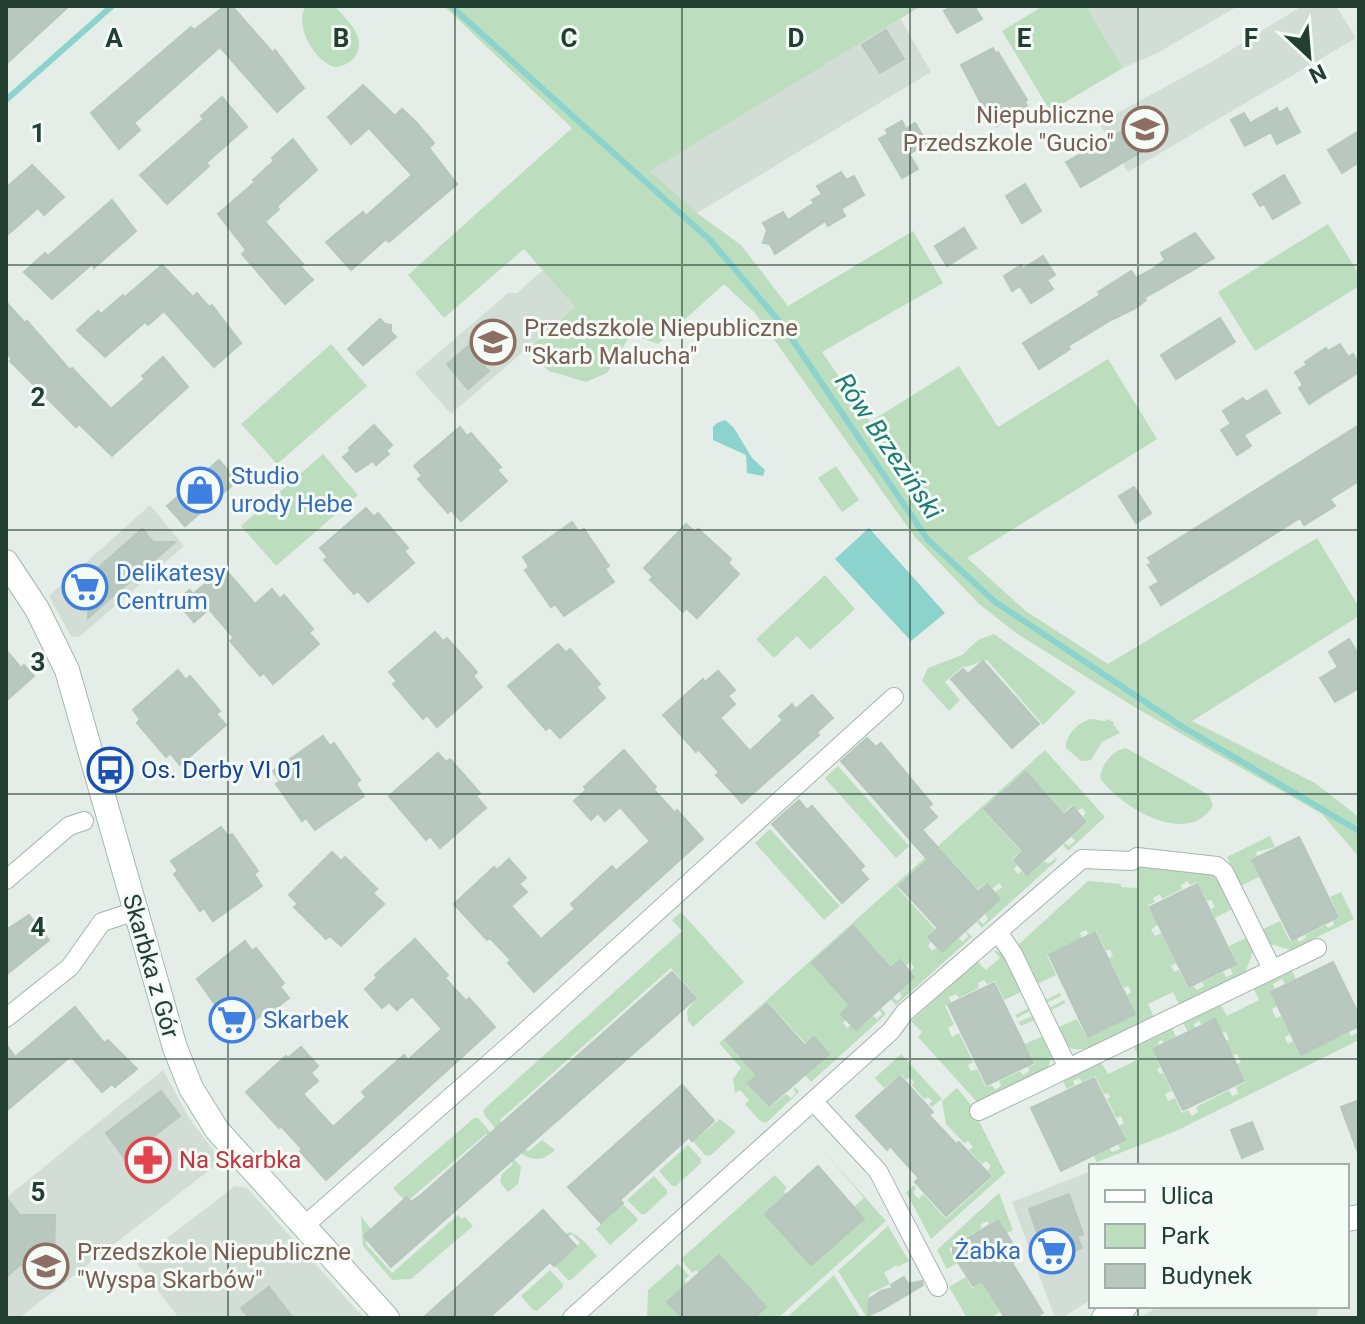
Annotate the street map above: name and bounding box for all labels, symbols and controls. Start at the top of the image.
north arrow [1269,16,1349,96]
text: A [105,23,123,53]
text: B [333,23,349,53]
text: C [560,23,578,53]
text: D [788,23,804,53]
text: E [1017,23,1032,53]
text: F [1244,23,1258,53]
text: N [1305,59,1330,88]
place label: Niepubliczne Przedszkole "Gucio" [903,101,1114,157]
school or university icon: Niepubliczne Przedszkole "Gucio" [1121,105,1169,153]
text: 1 [31,118,45,148]
place label: Przedszkole Niepubliczne "Skarb Malucha" [524,314,798,370]
school or university icon: Przedszkole Niepubliczne "Skarb Malucha" [469,318,517,366]
water label: Rów Brzeziński [829,367,949,525]
text: 2 [31,382,45,412]
place label: Studio urody Hebe [231,462,353,518]
shop icon: Studio urody Hebe [176,466,224,514]
place label: Delikatesy Centrum [116,559,226,615]
supermarket icon: Delikatesy Centrum [61,563,109,611]
text: 3 [31,647,45,677]
bus stop icon: Os. Derby VI 01 [86,746,134,794]
place label: Os. Derby VI 01 [141,756,304,784]
street label: Skarbka z Gór [117,891,185,1041]
text: 4 [31,912,46,942]
supermarket icon: Skarbek [208,996,256,1044]
place label: Skarbek [263,1006,350,1034]
pharmacy icon: Na Skarbka [124,1136,172,1184]
place label: Na Skarbka [179,1146,301,1174]
legend [1089,1164,1349,1308]
text: 5 [31,1177,45,1207]
text: Ulica [1161,1182,1214,1210]
text: Park [1161,1222,1210,1250]
supermarket icon: Żabka [1028,1227,1076,1275]
place label: Żabka [955,1237,1021,1265]
place label: Przedszkole Niepubliczne "Wyspa Skarbów" [77,1238,351,1294]
school or university icon: Przedszkole Niepubliczne "Wyspa Skarbów" [22,1242,70,1290]
text: Budynek [1161,1262,1253,1290]

